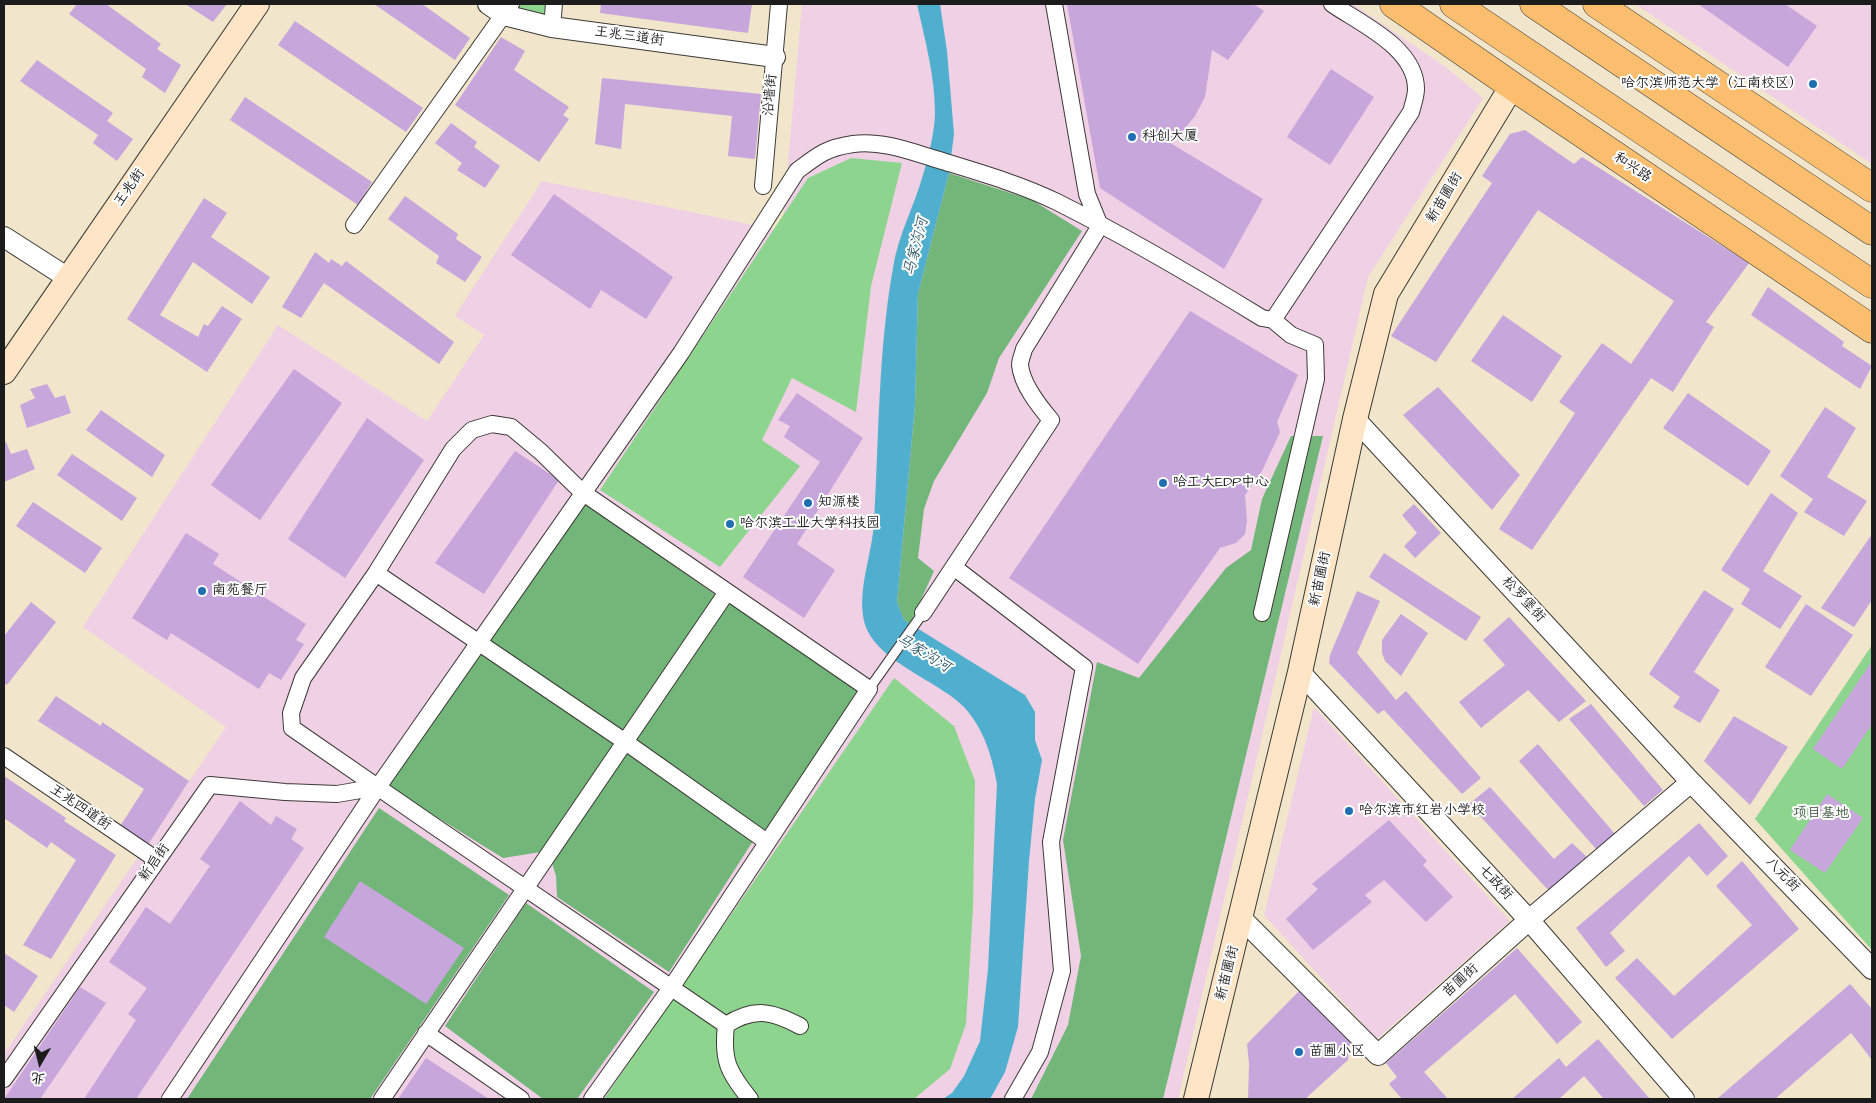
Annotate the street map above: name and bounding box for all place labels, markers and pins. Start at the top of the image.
place label: 哈尔滨师范大学（江南校区） [1621,76,1803,92]
marker: 哈尔滨师范大学（江南校区） [1807,78,1819,90]
place label: 科创大厦 [1142,129,1198,145]
marker: 科创大厦 [1126,131,1138,143]
place label: 哈工大EDP中心 [1173,475,1269,491]
marker: 哈工大EDP中心 [1157,477,1169,489]
place label: 知源楼 [818,495,860,511]
marker: 知源楼 [802,497,814,509]
place label: 哈尔滨工业大学科技园 [740,516,880,532]
marker: 哈尔滨工业大学科技园 [724,518,736,530]
place label: 南苑餐厅 [212,583,268,599]
marker: 南苑餐厅 [196,585,208,597]
place label: 哈尔滨市红岩小学校 [1359,803,1485,819]
marker: 哈尔滨市红岩小学校 [1343,805,1355,817]
place label: 苗圃小区 [1309,1044,1365,1060]
marker: 苗圃小区 [1293,1046,1305,1058]

